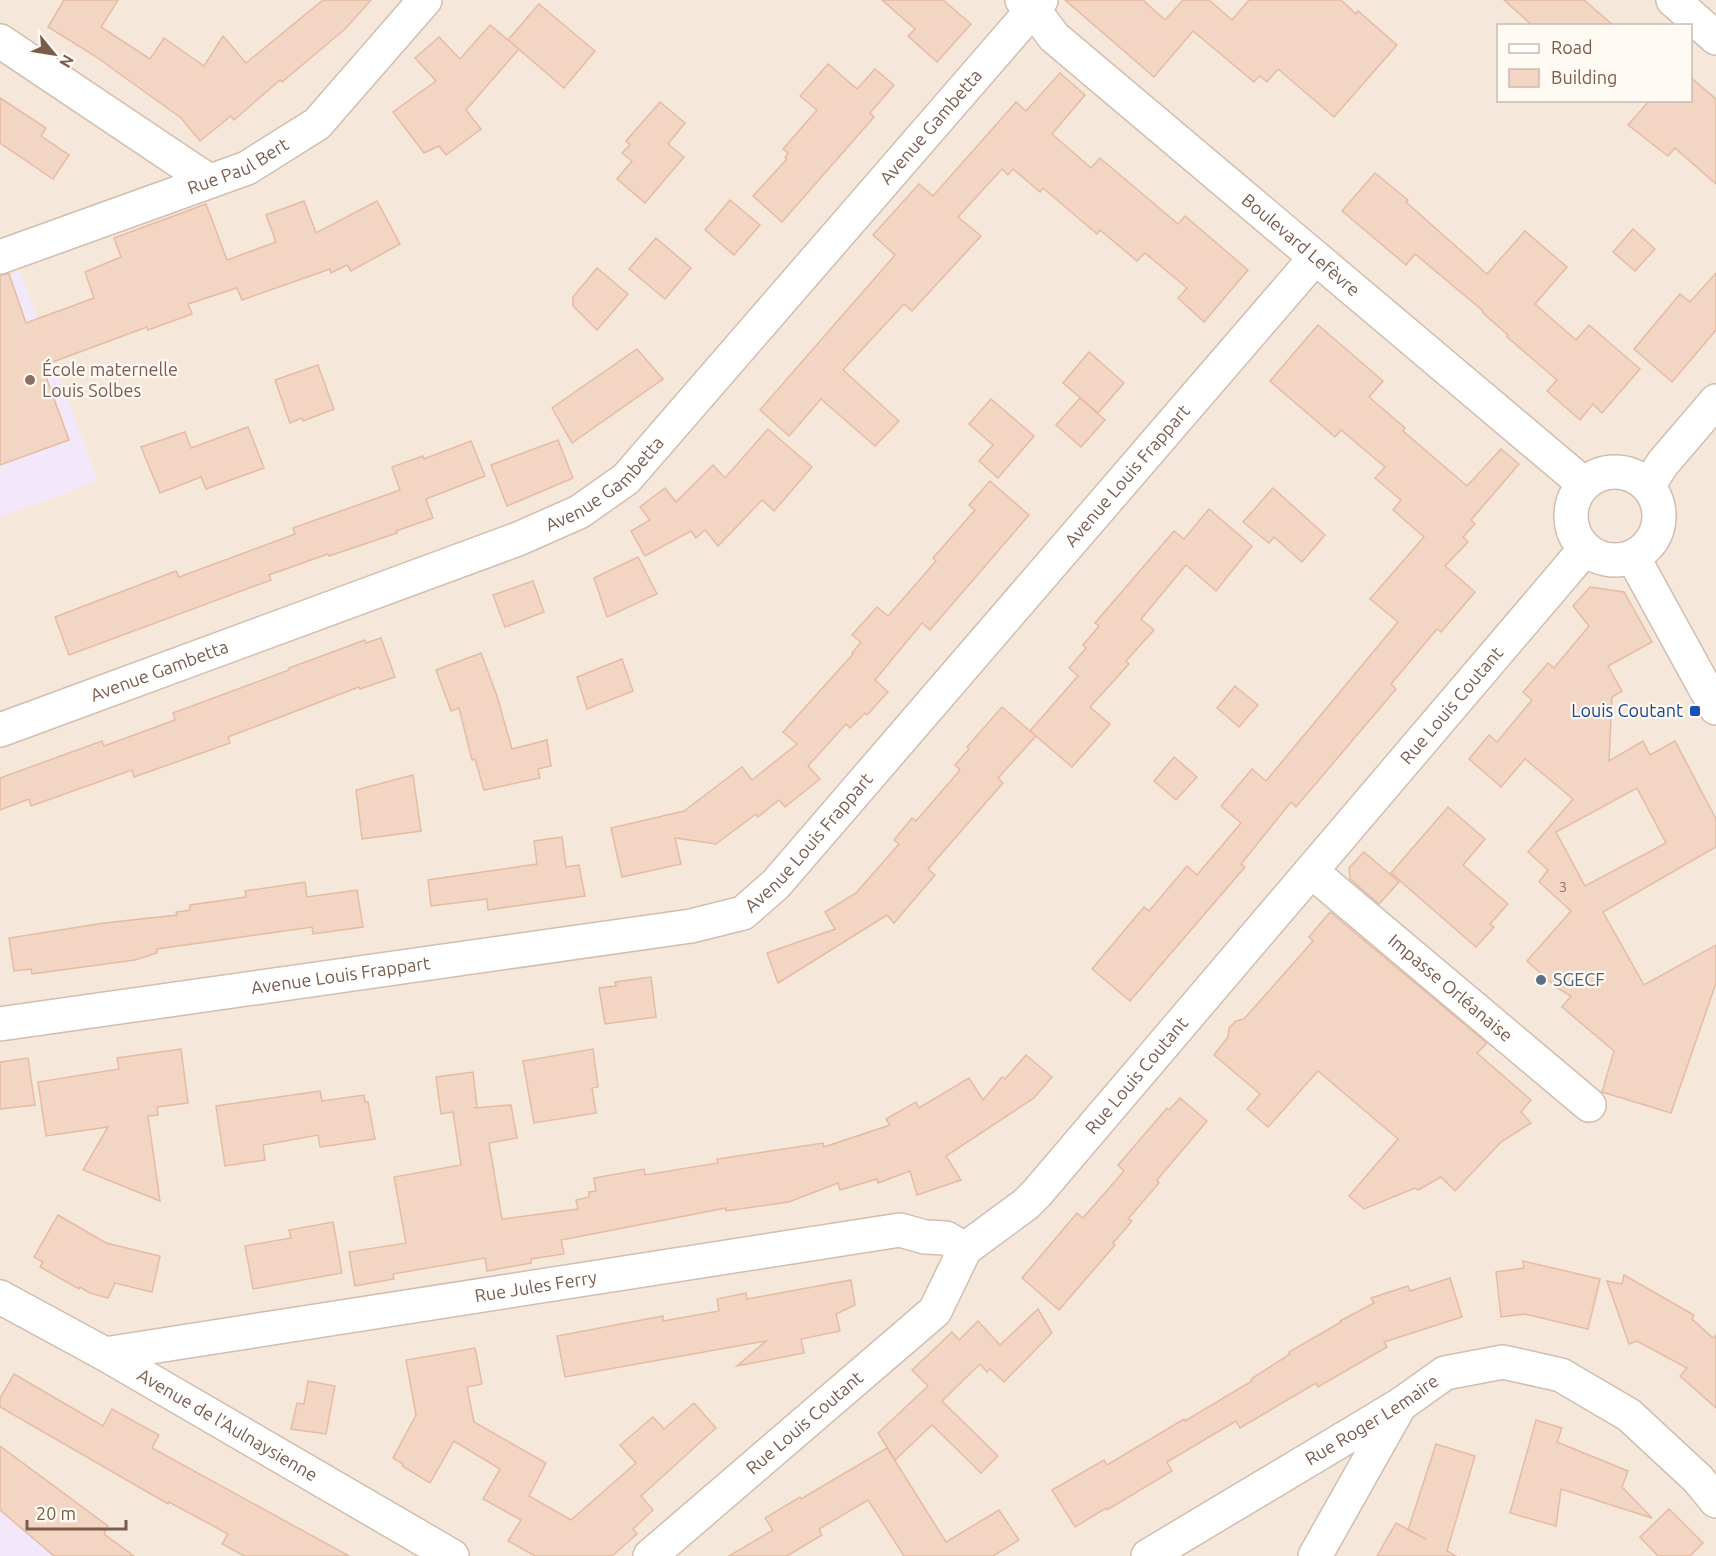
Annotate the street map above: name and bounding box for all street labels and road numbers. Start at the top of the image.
street label: Avenue Gambetta [875,65,985,188]
street label: Rue Paul Bert [185,133,292,198]
street label: Boulevard Lefèvre [1238,189,1364,300]
street label: Avenue Louis Frappart [1060,400,1193,550]
street label: Avenue Gambetta [542,432,667,535]
street label: Avenue Gambetta [87,636,231,705]
street label: Rue Louis Coutant [1396,642,1506,768]
street label: Avenue Louis Frappart [740,769,876,916]
street label: Impasse Orléanaise [1385,930,1517,1045]
street label: Avenue Louis Frappart [250,952,431,997]
street label: Rue Louis Coutant [1081,1013,1191,1138]
street label: Rue Jules Ferry [473,1266,598,1305]
street label: Avenue de l'Aulnaysienne [134,1364,321,1484]
street label: Rue Louis Coutant [742,1367,866,1478]
street label: Rue Roger Lemaire [1301,1370,1442,1469]

